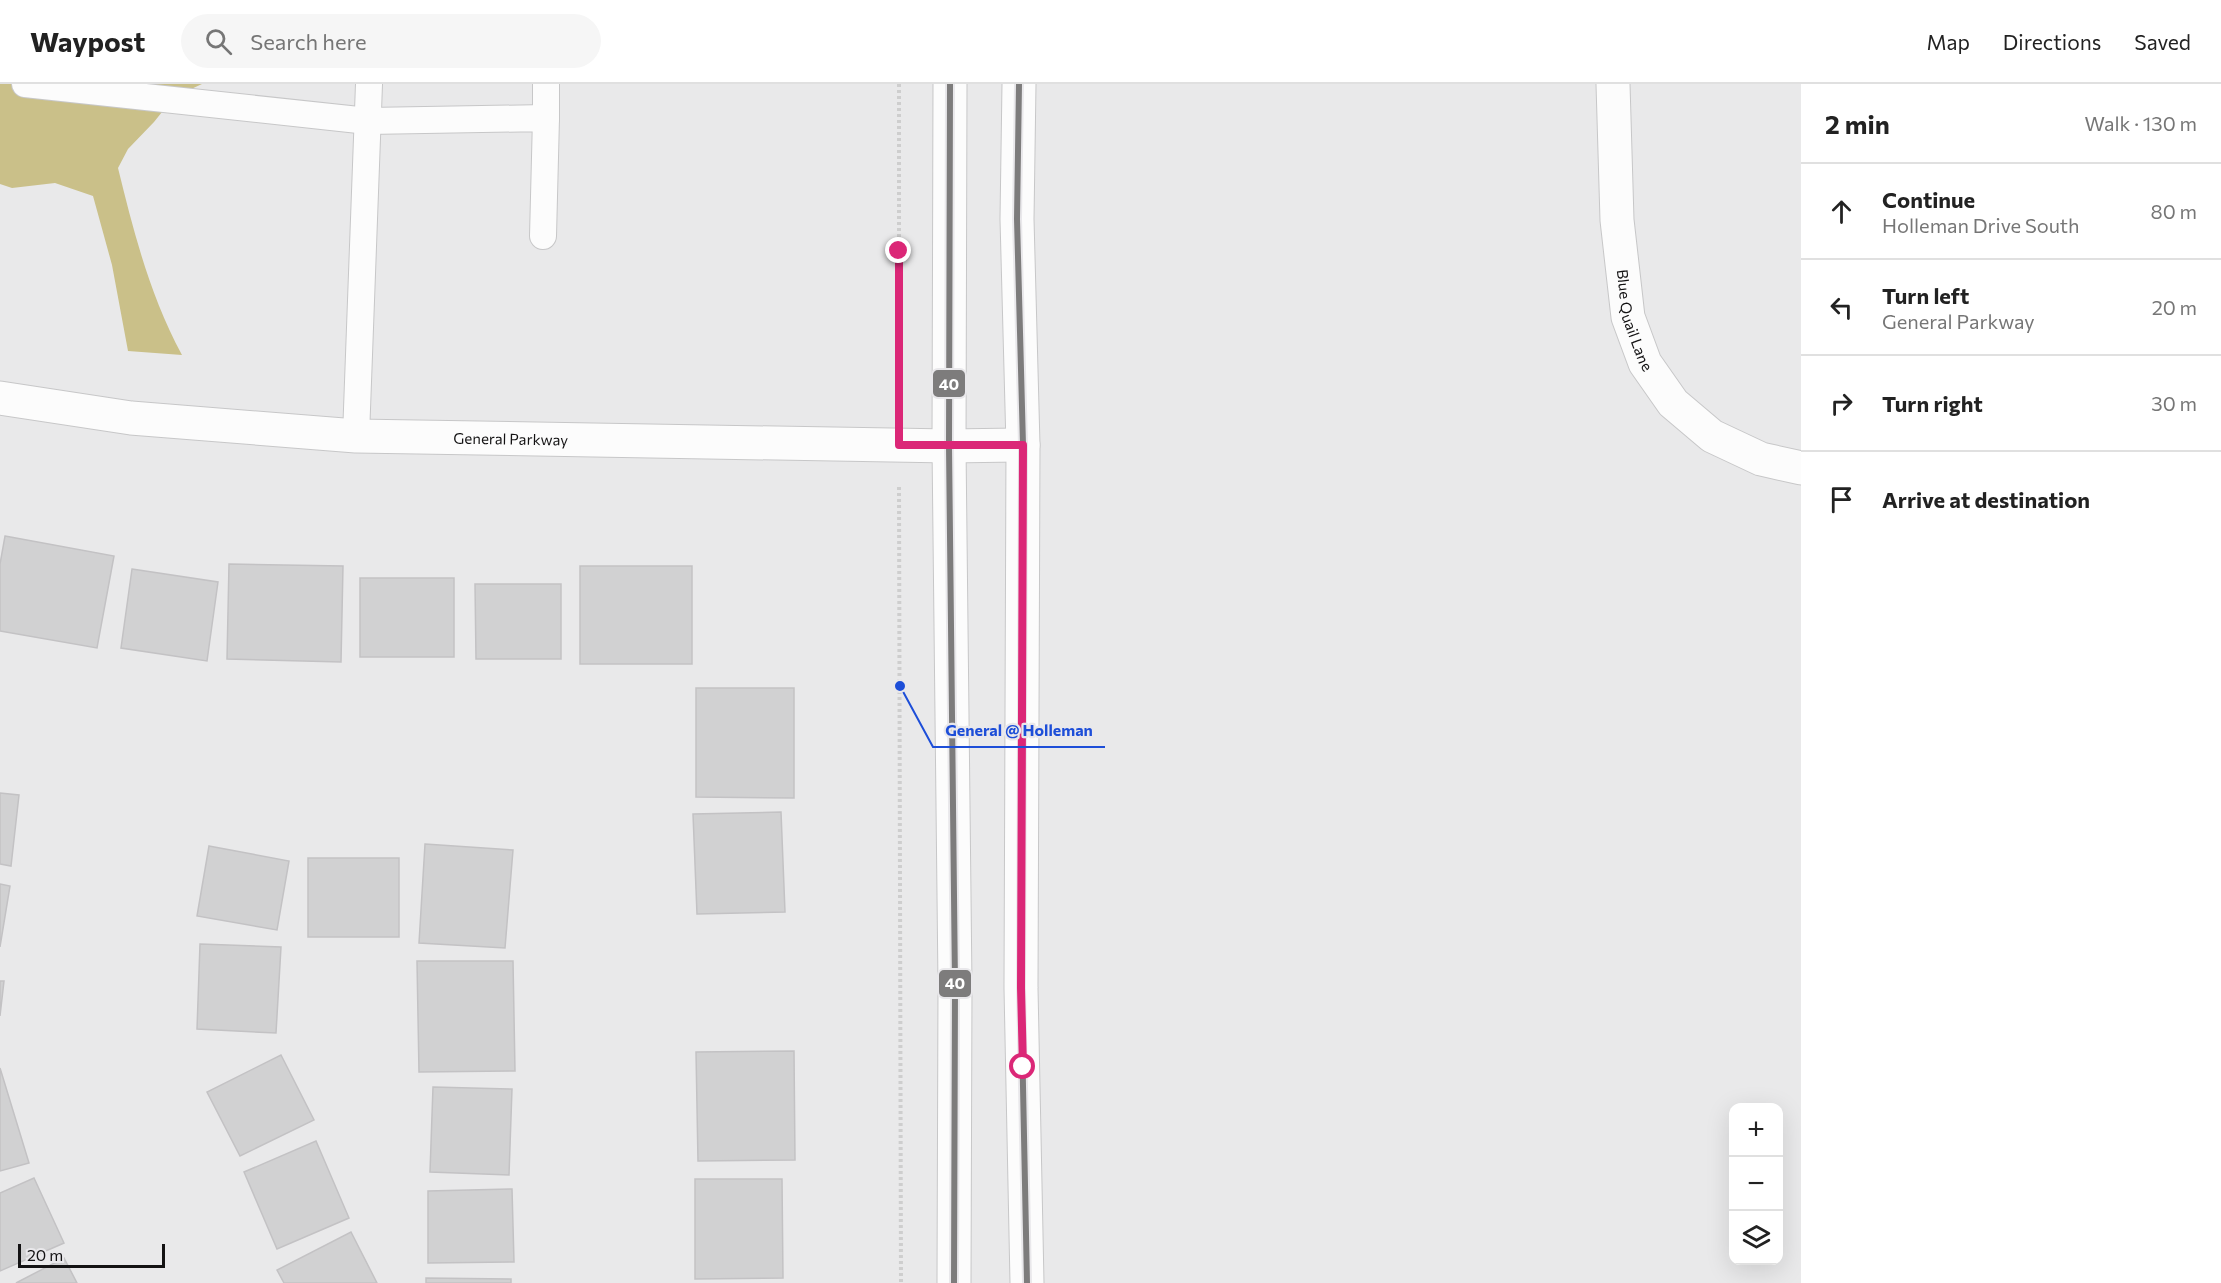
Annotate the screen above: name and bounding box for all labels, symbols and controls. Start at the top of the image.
search box [181,14,601,68]
text: Waypost [30,24,145,58]
icon: search [202,25,235,58]
text: Search here [250,28,367,55]
text: Map [1927,29,1970,54]
text: Directions [2003,29,2101,54]
text: Saved [2134,29,2191,54]
text: 2 min [1825,108,1890,139]
text: Walk · 130 m [2085,111,2197,135]
text: Continue [1882,186,1975,213]
icon: ahead [1825,195,1858,228]
text: 80 m [2151,199,2197,223]
text: Holleman Drive South [1882,213,2080,237]
route end [885,237,911,263]
street label: Blue Quail Lane [1614,268,1657,374]
text: Turn left [1882,282,1969,309]
icon: left [1825,291,1858,324]
text: 20 m [2152,295,2197,319]
text: General Parkway [1882,309,2035,333]
line badge: 40 [932,369,966,398]
text: 40 [939,374,959,393]
icon: right [1825,387,1858,420]
text: Turn right [1882,390,1983,417]
text: 30 m [2151,391,2197,415]
street label: General Parkway [453,429,568,449]
icon: arrive [1825,483,1858,516]
text: Arrive at destination [1882,486,2090,513]
callout: General @ Holleman [933,713,1105,747]
text: General @ Holleman [945,720,1093,739]
line badge: 40 [938,969,972,998]
text: 40 [945,973,965,992]
route start [1009,1053,1035,1079]
map controls [1729,1103,1783,1265]
button: + [1729,1103,1783,1157]
button: − [1729,1157,1783,1211]
button: layers [1729,1211,1783,1265]
scale bar [18,1241,165,1268]
text: 20 m [27,1245,63,1264]

